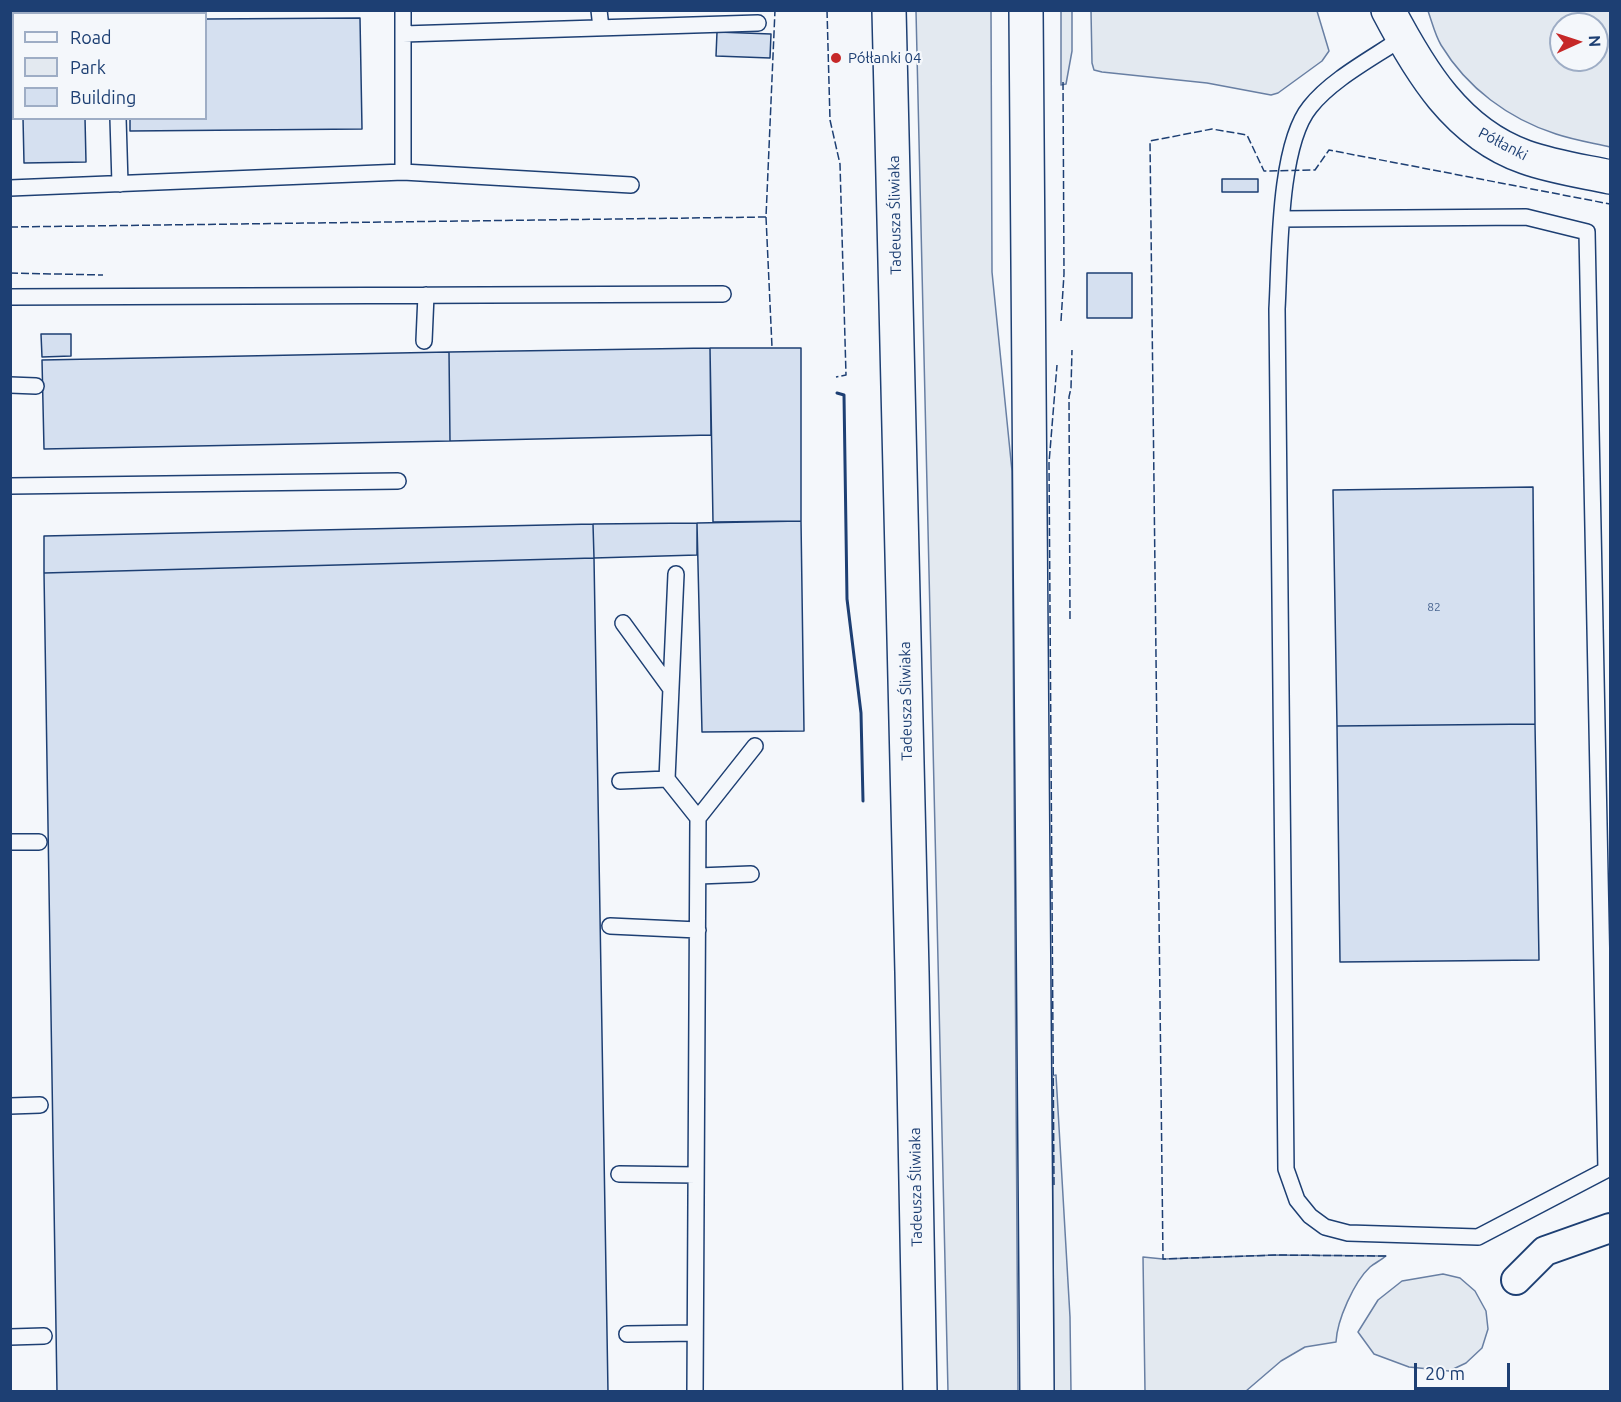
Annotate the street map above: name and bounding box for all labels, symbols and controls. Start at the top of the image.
legend [12,12,207,120]
north arrow [1549,12,1609,72]
text: Road [70,27,112,47]
text: N [1586,35,1604,48]
place label: Półłanki 04 [848,49,921,67]
marker: Półłanki 04 [829,51,843,65]
text: Park [70,57,106,77]
text: Building [70,87,136,107]
street label: Półłanki [1475,124,1531,164]
street label: Tadeusza Śliwiaka [885,155,905,275]
house number: 82 [1427,600,1441,614]
street label: Tadeusza Śliwiaka [896,641,916,761]
street label: Tadeusza Śliwiaka [906,1127,926,1247]
scale bar [1417,1351,1513,1389]
text: 20 m [1425,1363,1465,1383]

